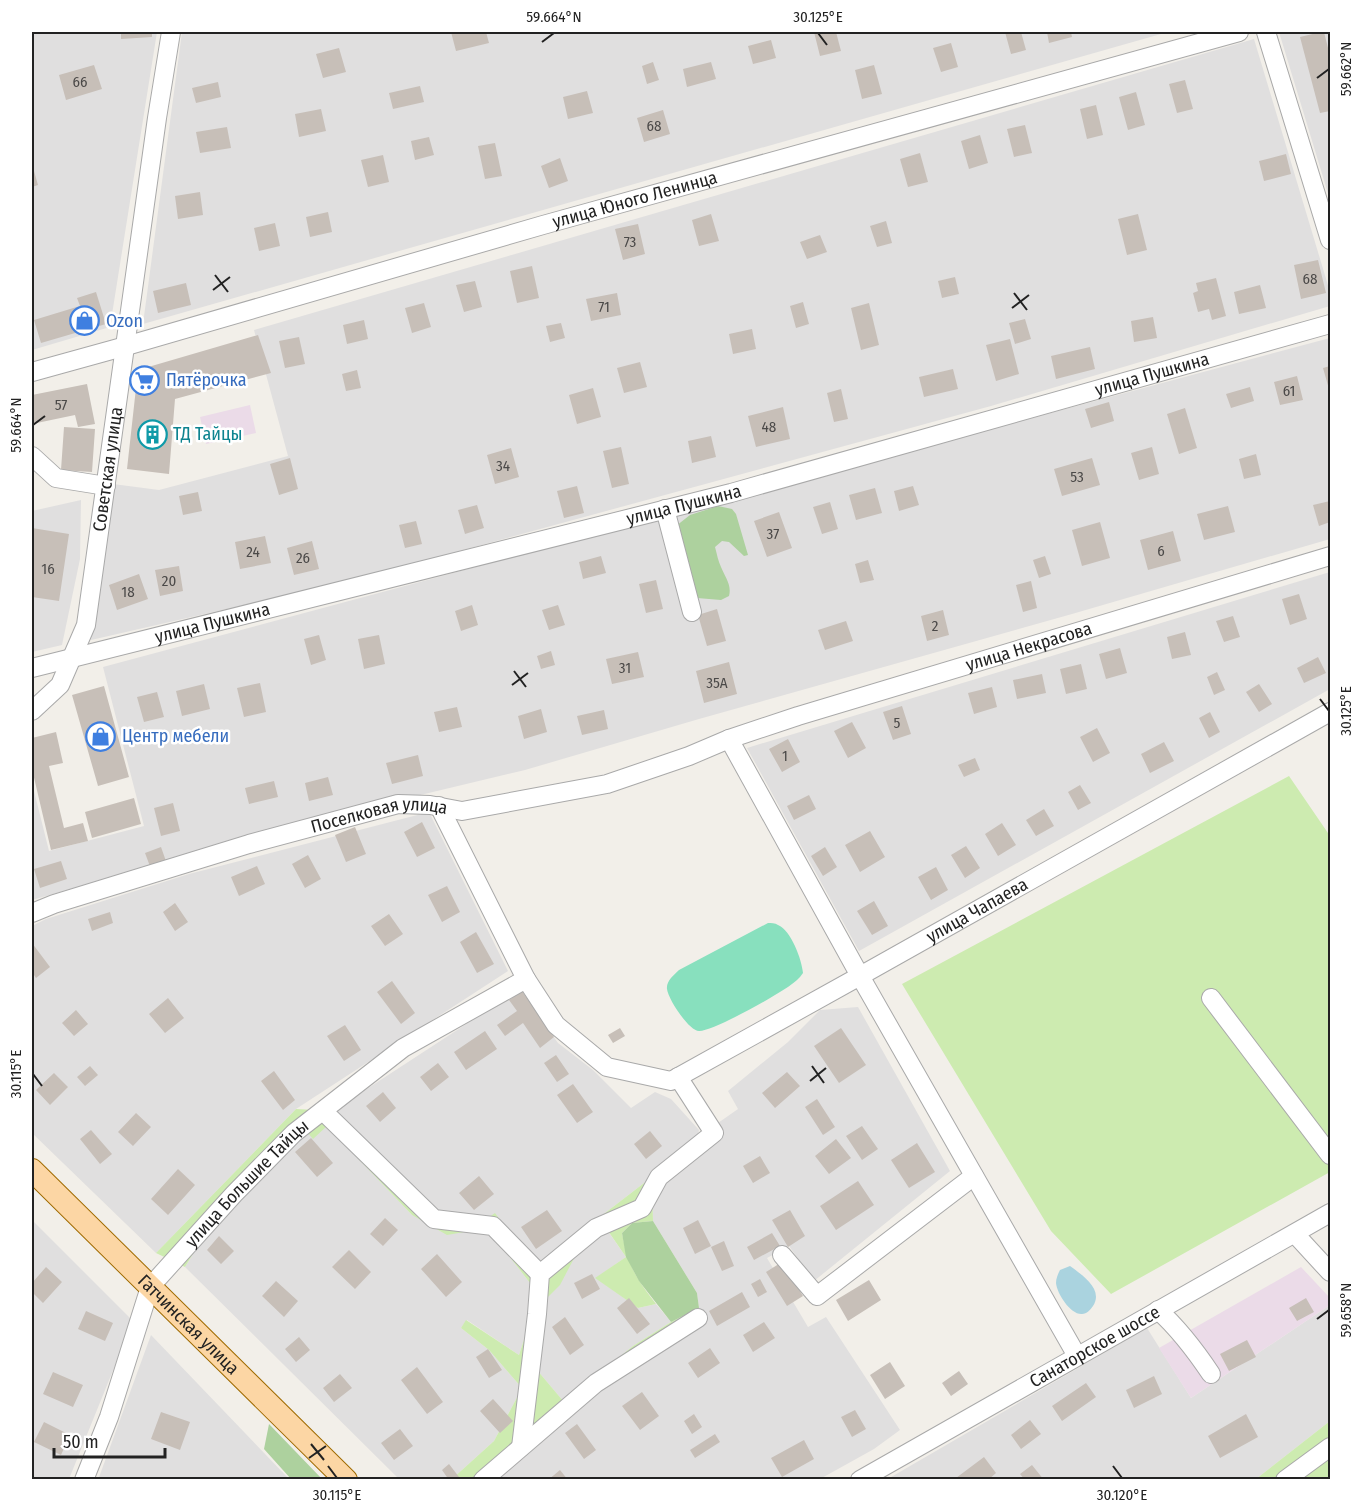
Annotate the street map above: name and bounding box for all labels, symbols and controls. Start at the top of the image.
text: 59.664°N [526,8,582,26]
text: 30.125°E [793,8,843,26]
text: 59.662°N [1337,42,1355,96]
house number: 66 [73,73,87,91]
house number: 68 [647,117,661,135]
street label: улица Юного Ленинца [550,166,720,233]
house number: 73 [624,233,637,251]
house number: 68 [1303,270,1317,288]
house number: 71 [598,298,610,316]
shop icon: Ozon [69,305,101,337]
place label: Ozon [106,310,143,332]
street label: улица Пушкина [1092,348,1212,401]
supermarket icon: Пятёрочка [129,364,161,396]
place label: Пятёрочка [166,369,247,391]
house number: 61 [1283,382,1295,400]
house number: 57 [55,396,67,414]
text: 59.664°N [7,397,25,453]
street label: Советская улица [88,405,127,533]
building icon: ТД Тайцы [136,418,168,450]
house number: 48 [762,418,776,436]
place label: ТД Тайцы [173,423,242,445]
house number: 34 [496,457,510,475]
house number: 53 [1070,468,1084,486]
street label: улица Пушкина [624,480,744,530]
house number: 37 [767,525,779,543]
house number: 6 [1157,542,1165,560]
house number: 24 [246,543,260,561]
house number: 26 [296,549,310,567]
house number: 16 [41,560,55,578]
house number: 20 [162,572,176,590]
house number: 18 [121,583,135,601]
street label: улица Пушкина [153,598,272,648]
house number: 2 [932,617,939,635]
street label: улица Некрасова [963,617,1095,676]
house number: 31 [619,659,631,677]
house number: 35А [706,674,728,692]
text: 30.125°E [1337,686,1355,736]
house number: 5 [894,714,901,732]
shop icon: Центр мебели [85,720,117,752]
place label: Центр мебели [122,725,229,747]
house number: 1 [782,747,788,765]
street label: Поселковая улица [308,793,450,838]
street label: улица Чапаева [922,873,1032,948]
text: 30.115°E [7,1050,25,1098]
street label: улица Большие Тайцы [180,1115,313,1252]
street label: Гатчинская улица [133,1270,244,1379]
text: 59.658°N [1337,1283,1355,1337]
street label: Санаторское шоссе [1026,1301,1164,1392]
scale bar [54,1421,165,1459]
text: 50 m [63,1431,99,1453]
text: 30.115°E [313,1486,361,1504]
text: 30.120°E [1097,1486,1147,1504]

